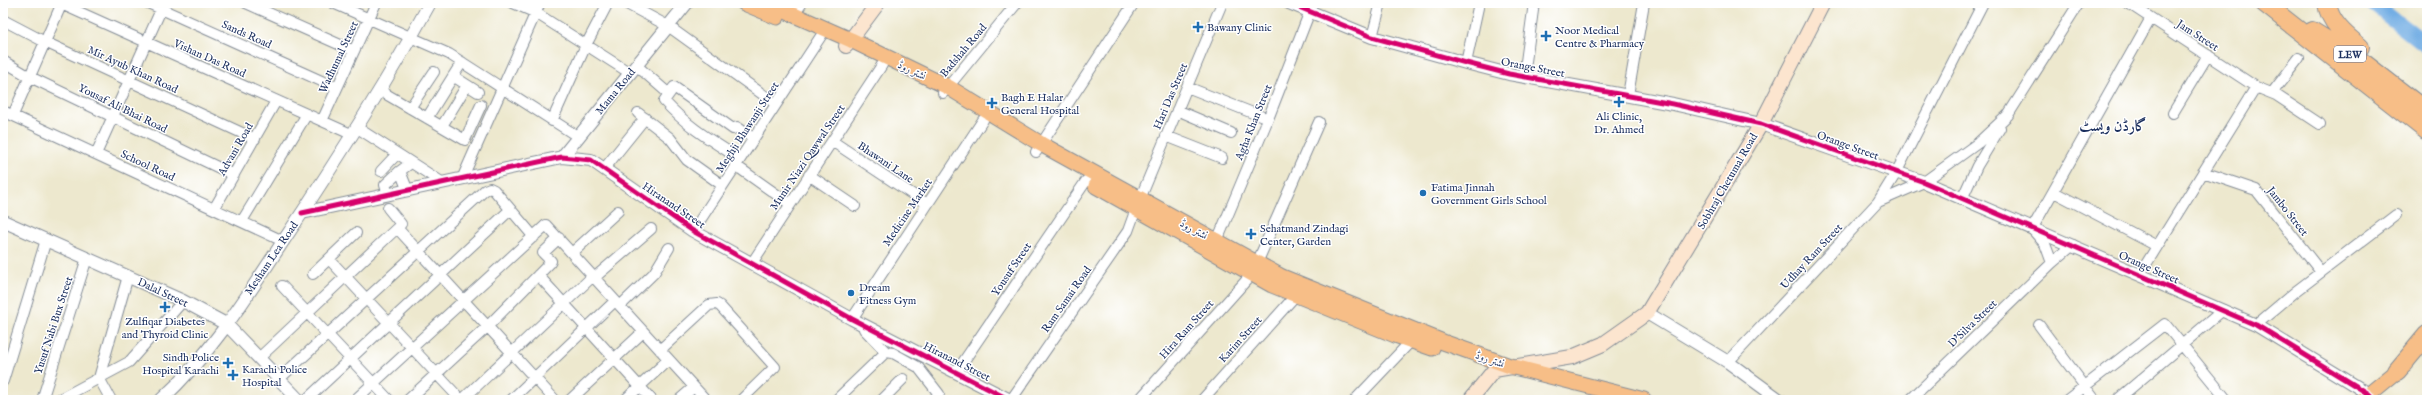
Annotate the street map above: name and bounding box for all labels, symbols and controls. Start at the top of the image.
street label: Jam Street [2172,16,2221,55]
street label: Sands Road [219,18,274,52]
street label: Wadhumal Street [316,19,362,96]
street label: Badshah Road [937,21,990,80]
marker: Bawany Clinic [1192,21,1204,33]
place label: Bawany Clinic [1207,21,1272,35]
place label: Noor Medical Centre & Pharmacy [1555,24,1645,51]
marker: Noor Medical Centre & Pharmacy [1540,30,1552,42]
street label: Vishan Das Road [170,36,248,81]
street label: Mir Ayub Khan Road [85,43,180,97]
road number: LEW [2334,46,2366,62]
street label: Orange Street [1500,55,1566,81]
street label: نشتر روڈ [895,58,928,84]
street label: Hari Das Street [1151,61,1191,132]
street label: Mama Road [593,66,639,118]
street label: Meghji Bhawanji Street [713,79,783,176]
street label: Yousaf Ali Bhai Road [76,81,169,137]
street label: Agha Khan Street [1232,82,1276,163]
place label: Bagh E Halar General Hospital [1001,91,1079,118]
marker: Ali Clinic, Dr. Ahmed [1613,96,1625,108]
marker: Bagh E Halar General Hospital [986,97,998,109]
street label: Munir Niazi Qawwal Street [767,102,849,213]
place label: Ali Clinic, Dr. Ahmed [1594,110,1644,137]
district label: گارڈن ویسٹ [2079,116,2147,136]
street label: Advani Road [215,120,257,179]
street label: Orange Street [1815,128,1881,164]
street label: Sobhraj Chetumal Road [1695,131,1761,232]
street label: Bhawani Lane [855,139,916,187]
street label: School Road [118,147,177,185]
street label: Medicine Market [880,176,936,249]
street label: Hiranand Street [639,180,708,232]
place label: Fatima Jinnah Government Girls School [1431,181,1547,208]
street label: Jambo Street [2262,183,2311,239]
marker: Fatima Jinnah Government Girls School [1418,188,1428,198]
street label: نشتر روڈ [1177,216,1210,243]
street label: Mesham Lea Road [242,219,302,298]
street label: Udhay Ram Street [1778,221,1846,292]
place label: Sehatmand Zindagi Center, Garden [1260,222,1349,249]
marker: Sehatmand Zindagi Center, Garden [1245,228,1257,240]
street label: Yousuf Street [989,240,1035,299]
street label: Orange Street [2116,248,2181,288]
street label: Ram Samai Road [1039,264,1095,335]
street label: Yusuf Nabi Bux Street [32,274,76,376]
street label: Dalal Street [135,275,190,311]
place label: Dream Fitness Gym [859,281,917,308]
marker: Dream Fitness Gym [846,288,856,298]
street label: Hira Ram Street [1156,297,1217,362]
street label: D'Silva Street [1945,297,2000,351]
marker: Zulfiqar Diabetes and Thyroid Clinic [159,301,171,313]
street label: Karim Street [1216,313,1265,366]
place label: Zulfiqar Diabetes and Thyroid Clinic [122,315,209,342]
street label: Hiranand Street [921,339,993,385]
street label: نشتر روڈ [1473,348,1506,372]
place label: Sindh Police Hospital Karachi [142,351,219,378]
marker: Sindh Police Hospital Karachi [222,357,234,369]
place label: Karachi Police Hospital [242,363,307,390]
marker: Karachi Police Hospital [227,369,239,381]

